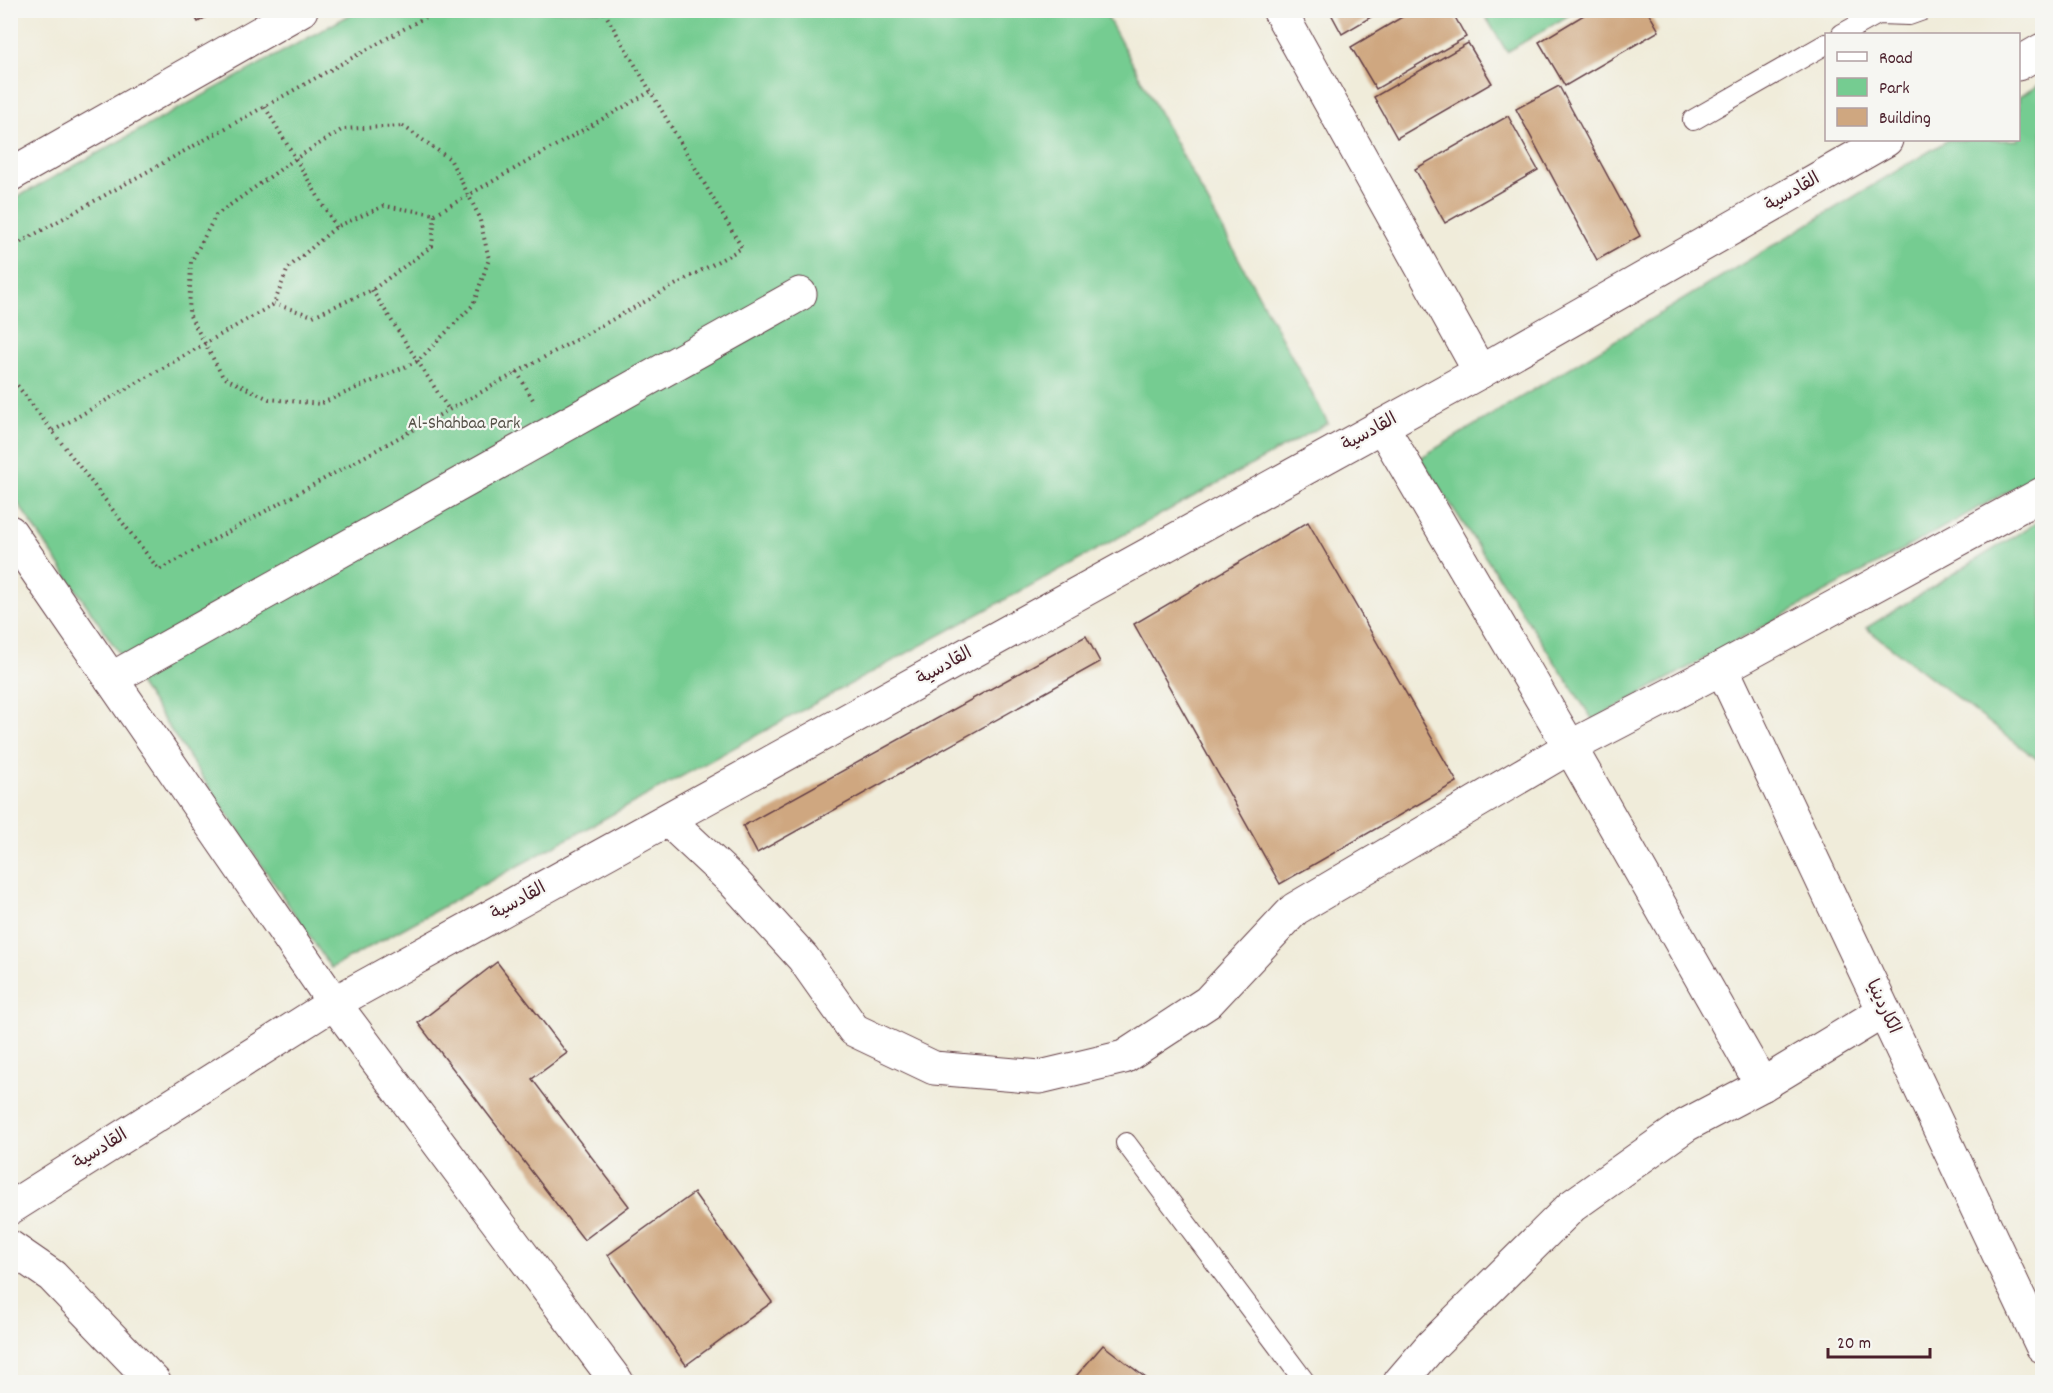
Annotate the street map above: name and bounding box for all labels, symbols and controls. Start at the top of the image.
legend [1825,33,2020,141]
text: Road [1879,47,1913,72]
text: Park [1879,77,1910,102]
text: Building [1879,107,1931,132]
street label: القادسية [1761,167,1825,219]
street label: القادسية [1338,408,1402,458]
park label: Al-Shahbaa Park [408,412,520,437]
street label: القادسية [913,642,977,692]
street label: القادسية [487,877,551,927]
street label: الكاردينيا [1859,976,1905,1038]
street label: القادسية [69,1124,133,1176]
scale bar [1828,1321,1930,1359]
text: 20 m [1837,1332,1871,1357]

